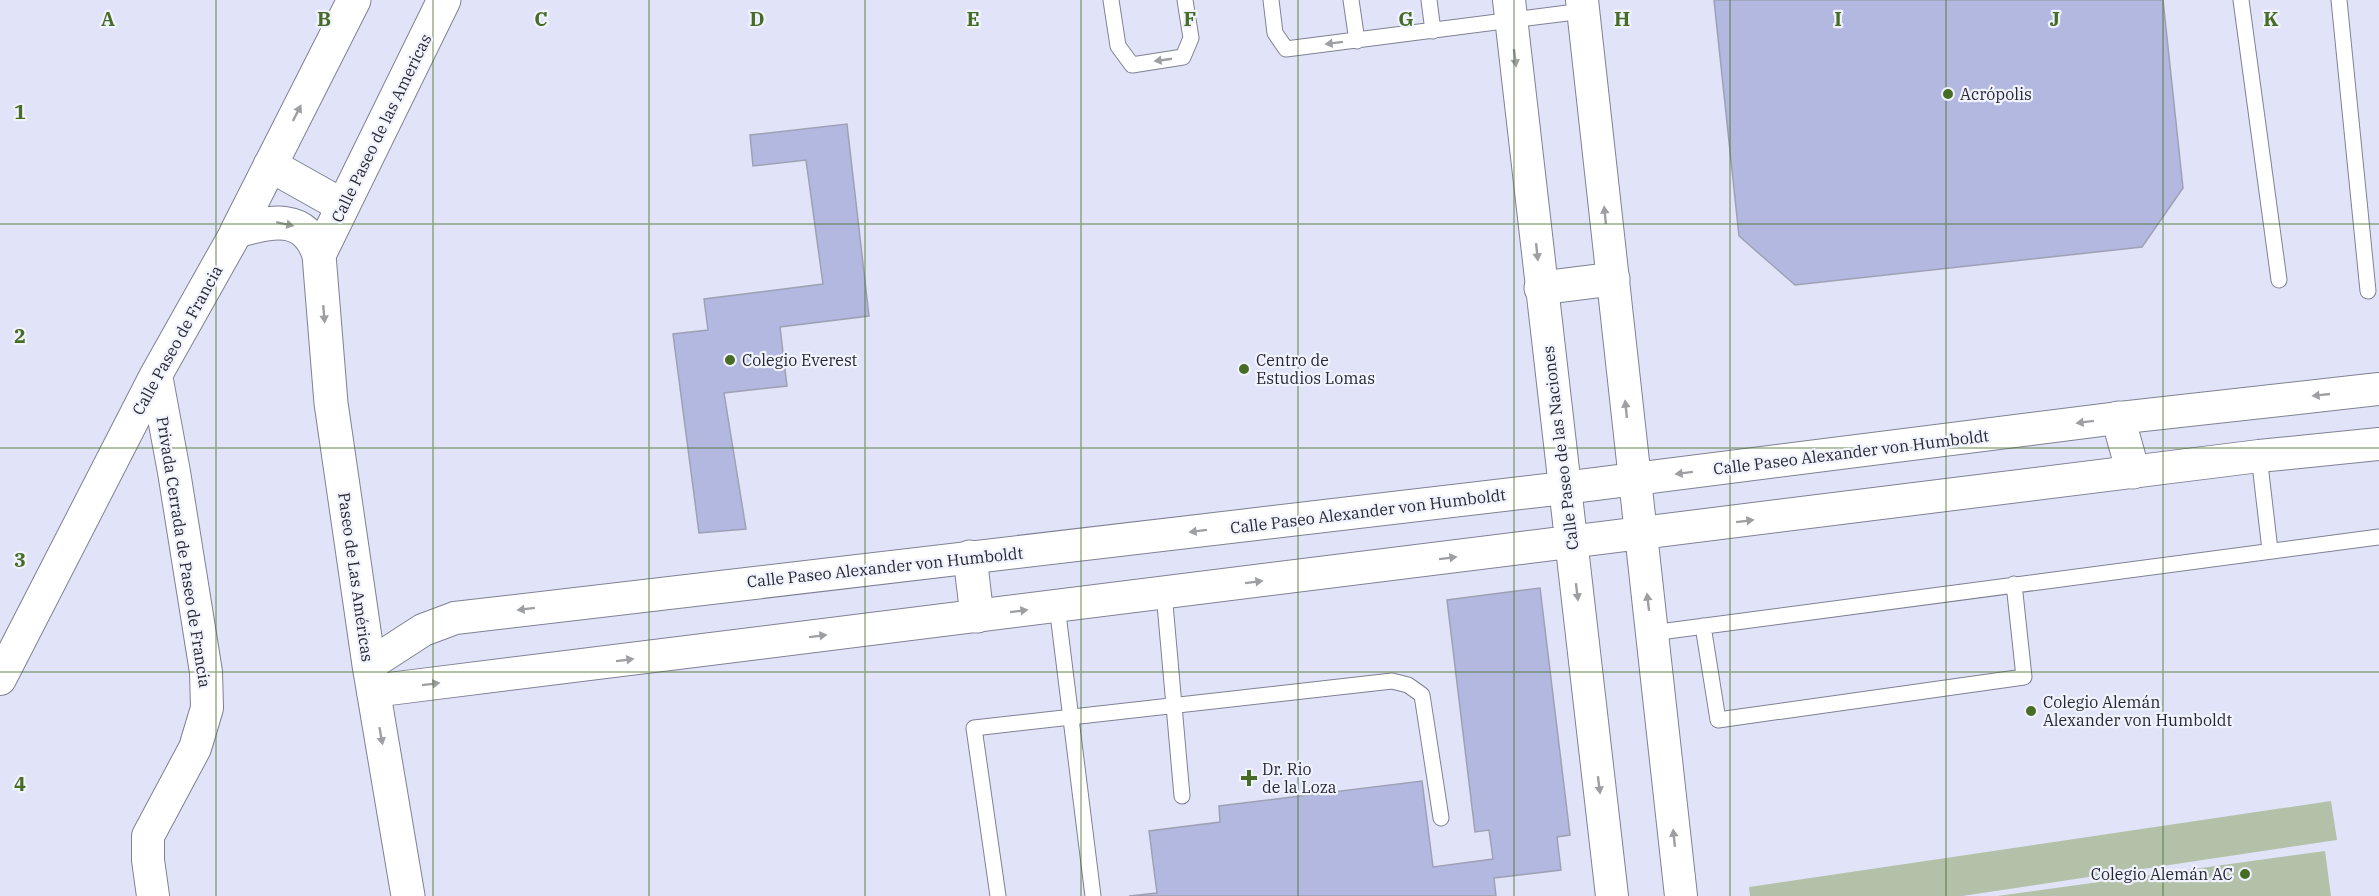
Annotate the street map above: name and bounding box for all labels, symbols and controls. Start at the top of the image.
text: A [101,5,115,32]
text: B [317,5,331,32]
text: C [534,5,548,32]
text: D [749,5,765,32]
text: E [966,5,980,32]
text: F [1184,5,1196,32]
text: G [1398,5,1414,32]
text: H [1614,5,1630,32]
text: I [1834,5,1842,32]
text: J [2050,5,2060,32]
text: K [2263,5,2279,32]
street label: Calle Paseo de las Americas [327,30,435,226]
one-way arrow [1324,39,1343,48]
one-way arrow [1510,49,1519,68]
one-way arrow [1154,56,1173,65]
place label: Acrópolis [1960,84,2032,104]
marker: Acrópolis [1941,87,1955,101]
text: 1 [14,98,26,125]
one-way arrow [292,105,301,122]
one-way arrow [1601,205,1610,224]
one-way arrow [276,220,295,229]
one-way arrow [1532,242,1542,261]
street label: Calle Paseo de Francia [127,261,227,418]
one-way arrow [319,304,328,323]
text: 2 [14,322,26,349]
street label: Calle Paseo de las Naciones [1538,345,1582,551]
place label: Colegio Everest [742,350,858,370]
place label: Centro de Estudios Lomas [1256,350,1375,388]
marker: Colegio Everest [723,353,737,367]
marker: Centro de Estudios Lomas [1237,362,1251,376]
one-way arrow [2311,391,2330,400]
one-way arrow [1621,399,1631,418]
street label: Privada Cerrada de Paseo de Francia [153,415,215,689]
one-way arrow [2076,418,2095,427]
street label: Calle Paseo Alexander von Humboldt [1712,425,1990,479]
one-way arrow [1674,468,1693,478]
street label: Calle Paseo Alexander von Humboldt [1229,484,1507,538]
street label: Paseo de Las Américas [334,491,378,663]
one-way arrow [1736,517,1755,526]
one-way arrow [1188,526,1207,535]
street label: Calle Paseo Alexander von Humboldt [746,543,1024,591]
text: 3 [14,546,26,573]
one-way arrow [1438,554,1457,563]
one-way arrow [1245,577,1264,587]
one-way arrow [1572,582,1582,601]
one-way arrow [1643,593,1652,612]
one-way arrow [517,604,536,614]
one-way arrow [1009,606,1028,616]
one-way arrow [809,631,828,641]
one-way arrow [615,655,634,665]
one-way arrow [422,679,441,688]
place label: Colegio Alemán Alexander von Humboldt [2043,692,2232,730]
marker: Colegio Alemán Alexander von Humboldt [2024,704,2038,718]
one-way arrow [377,726,386,745]
place label: Dr. Rio de la Loza [1262,759,1337,797]
marker: Dr. Rio de la Loza [1240,769,1258,787]
text: 4 [14,770,26,797]
one-way arrow [1594,776,1604,795]
one-way arrow [1669,828,1679,847]
place label: Colegio Alemán AC [2091,864,2233,884]
marker: Colegio Alemán AC [2238,867,2252,881]

